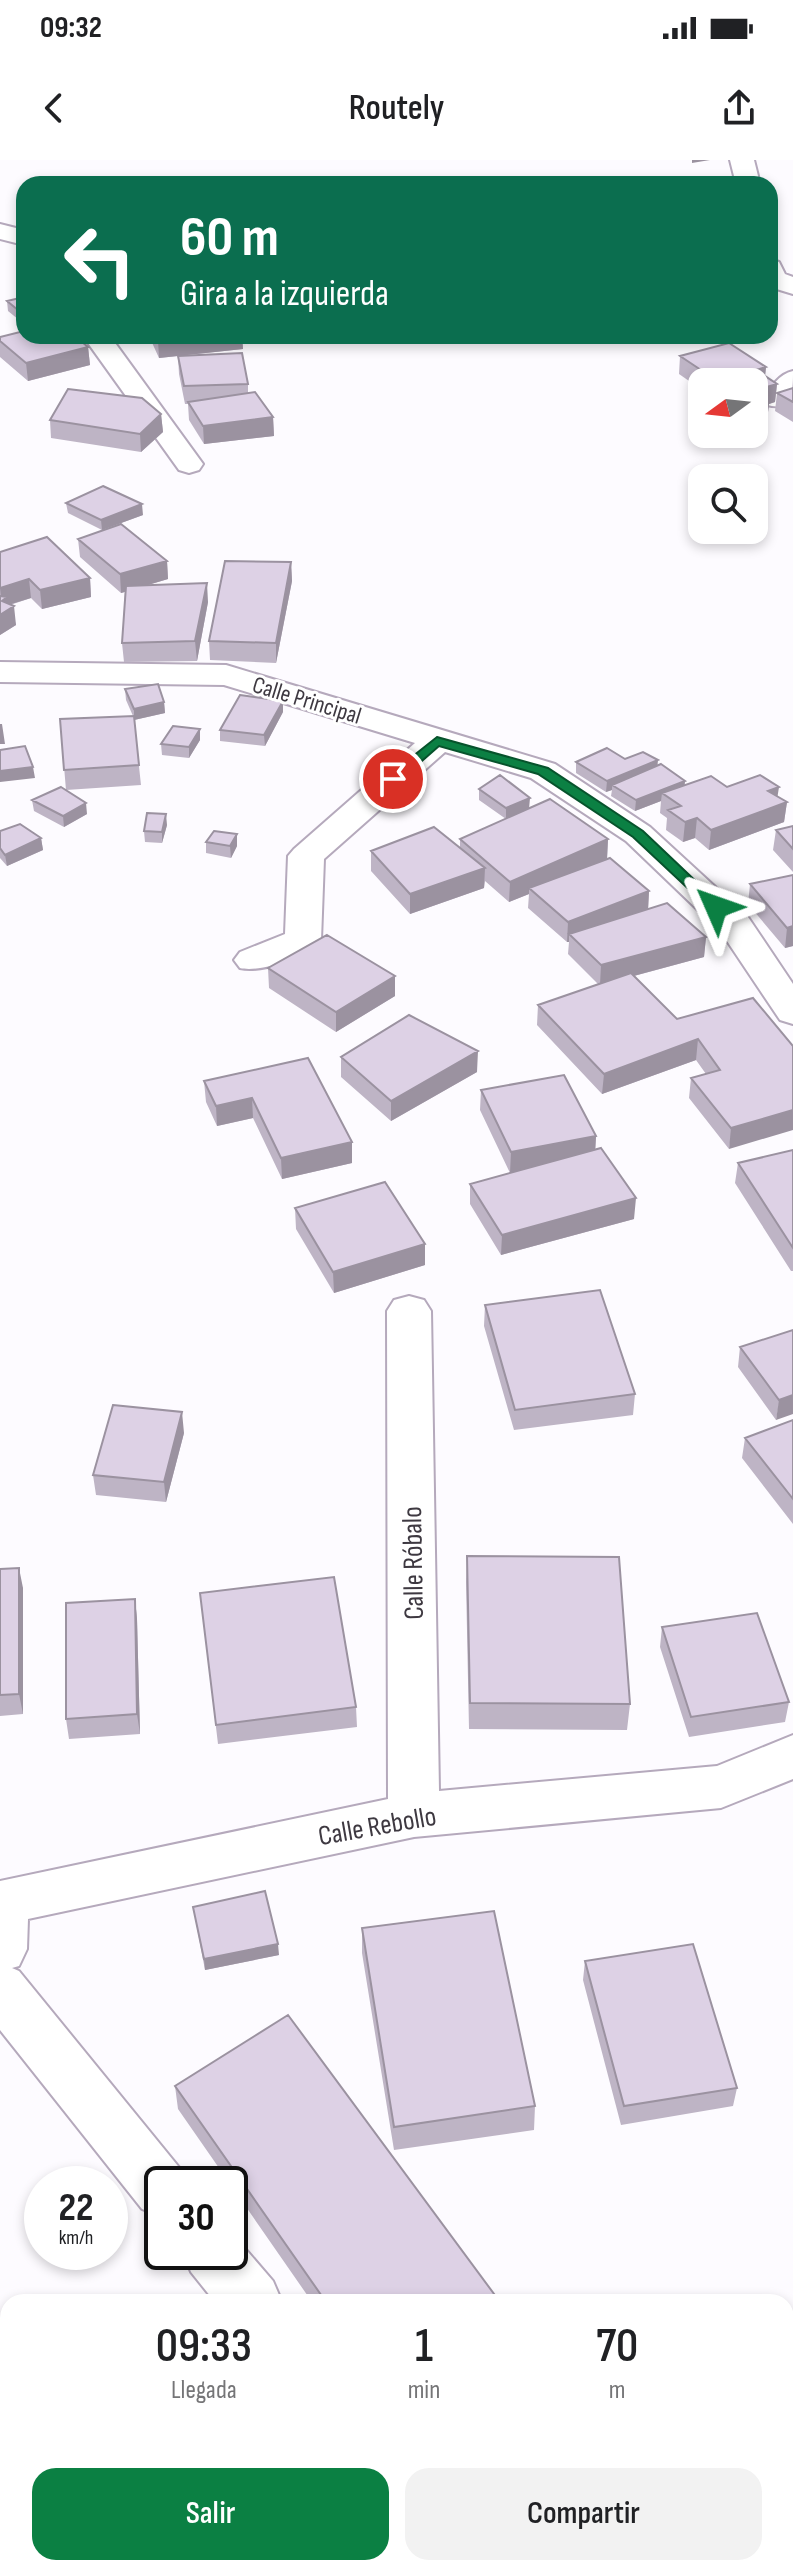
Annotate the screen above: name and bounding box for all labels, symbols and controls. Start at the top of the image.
text: 09:32 [40,10,102,46]
icon: back [32,86,76,130]
icon: share [717,86,761,130]
text: Routely [349,87,444,130]
text: 60 m [180,205,279,272]
icon: left [48,208,152,312]
text: Gira a la izquierda [180,273,389,316]
north arrow [688,368,768,448]
map controls [688,368,768,544]
button: search [688,464,768,544]
street label: Calle Principal [249,670,365,731]
pin [359,745,427,813]
icon: arrive [371,757,415,801]
position arrow [674,865,758,949]
street label: Calle Róbalo [396,1506,431,1620]
street label: Calle Rebollo [316,1800,439,1853]
speed limit sign: 30 [144,2166,248,2270]
text: 22 [58,2184,94,2232]
text: km/h [59,2226,93,2250]
text: 09:33 [156,2318,252,2375]
text: 1 [415,2318,433,2375]
text: 70 [596,2318,638,2375]
text: Llegada [171,2375,237,2406]
text: min [408,2375,440,2406]
text: m [609,2375,625,2406]
button: Salir [32,2468,389,2560]
button: Compartir [405,2468,762,2560]

